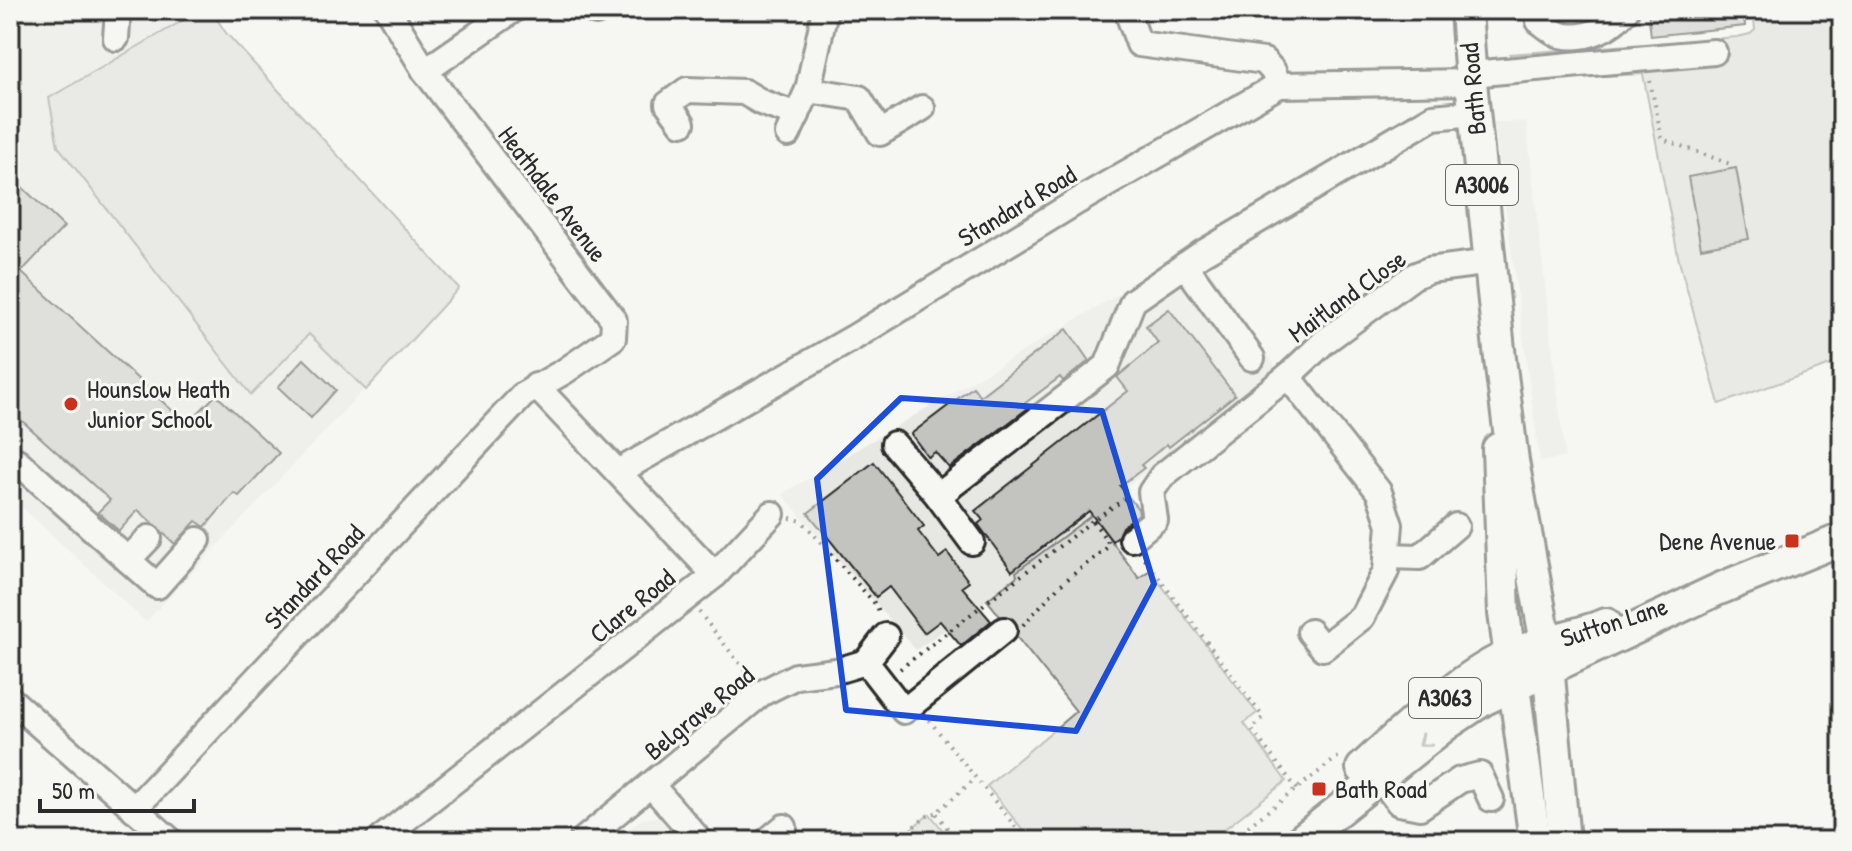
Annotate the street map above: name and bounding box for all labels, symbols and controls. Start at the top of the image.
street label: Bath Road [1451,42,1494,136]
street label: Heathdale Avenue [491,118,616,269]
street label: Standard Road [951,157,1082,255]
road number: A3006 [1446,165,1518,205]
street label: Maitland Close [1281,241,1413,350]
place label: Hounslow Heath Junior School [87,371,230,436]
marker: Hounslow Heath Junior School [62,395,80,413]
street label: Standard Road [256,516,371,637]
place label: Dene Avenue [1659,523,1776,558]
marker: Dene Avenue [1783,532,1801,550]
street label: Clare Road [582,560,682,651]
street label: Sutton Lane [1556,588,1672,655]
street label: Belgrave Road [637,658,761,768]
road number: A3063 [1409,678,1481,718]
one-way arrow [1419,732,1433,747]
scale bar [40,763,194,813]
place label: Bath Road [1335,771,1427,806]
text: 50 m [52,774,95,806]
marker: Bath Road [1310,780,1328,798]

